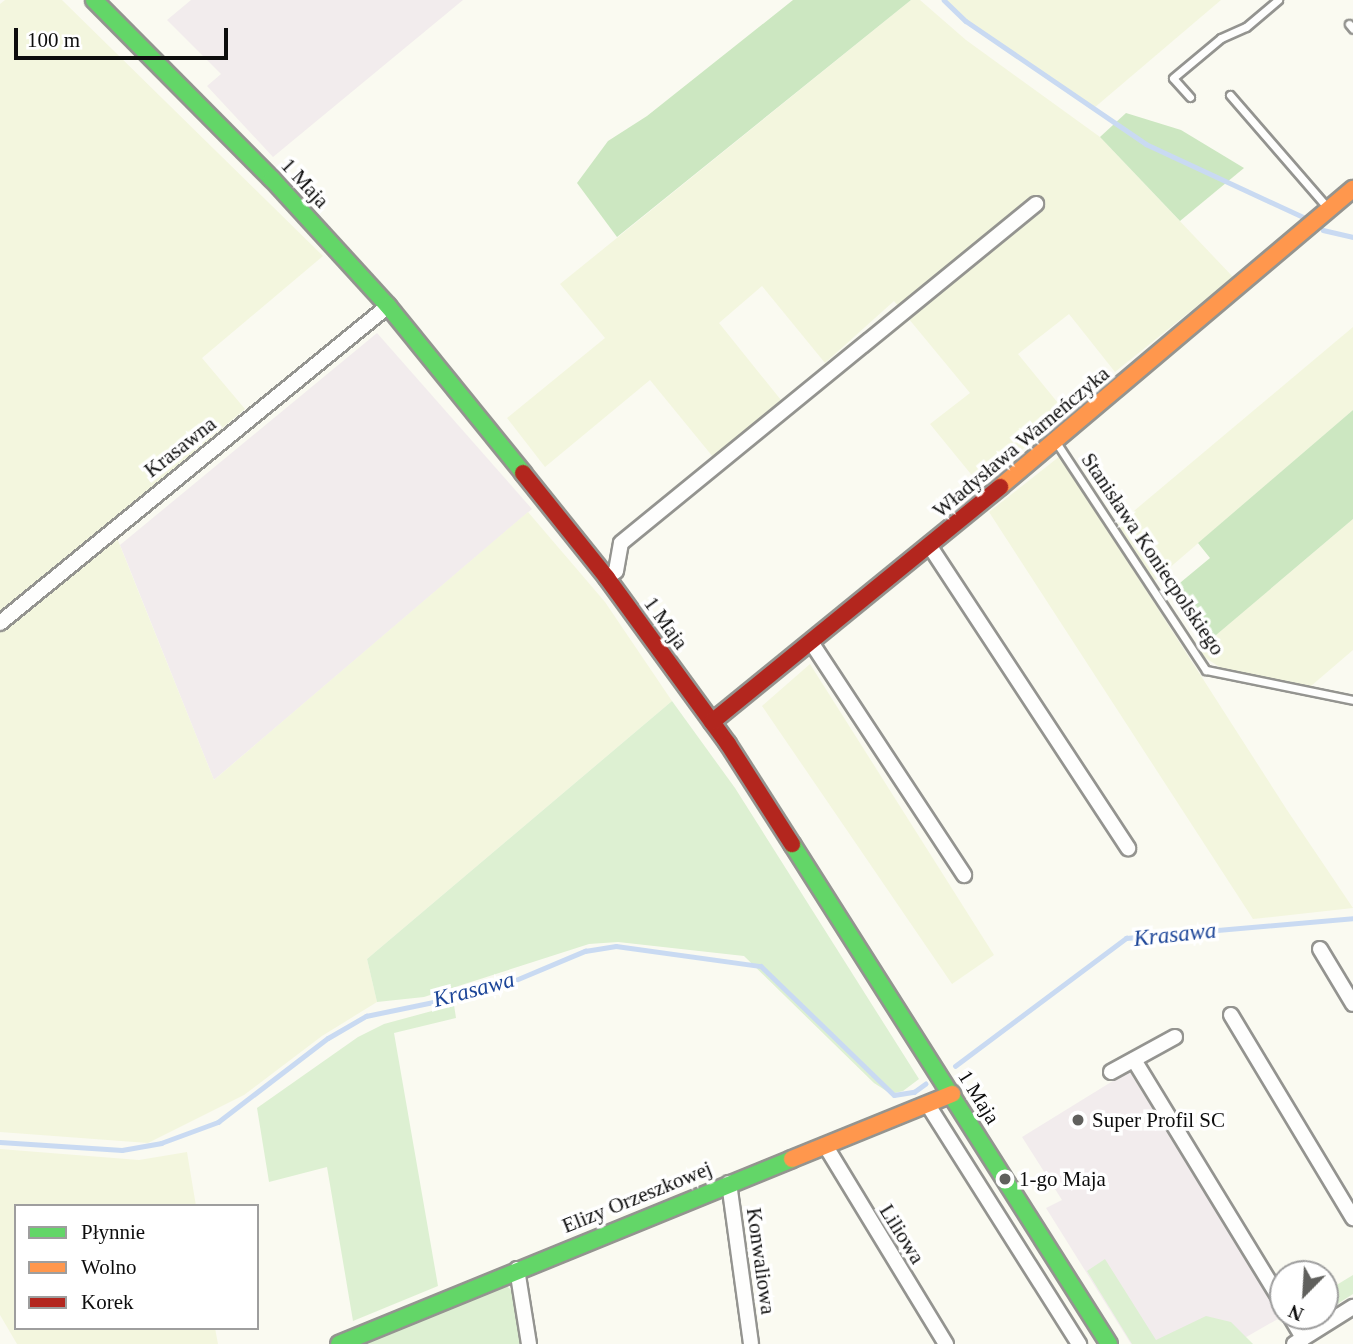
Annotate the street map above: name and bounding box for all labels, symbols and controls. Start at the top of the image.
scale bar [18,14,231,58]
text: 100 m [27,28,80,52]
street label: 1 Maja [276,153,334,213]
street label: Władysława Warneńczyka [928,361,1114,523]
street label: Krasawna [139,411,221,483]
street label: Stanisława Koniecpolskiego [1076,448,1230,660]
street label: 1 Maja [638,592,694,654]
water label: Krasawa [1132,917,1218,953]
water label: Krasawa [430,966,518,1014]
street label: 1 Maja [953,1065,1005,1129]
place label: Super Profil SC [1092,1107,1225,1133]
marker: Super Profil SC [1070,1112,1086,1128]
street label: Elizy Orzeszkowej [558,1156,716,1238]
place label: 1-go Maja [1019,1166,1106,1192]
marker: 1-go Maja [997,1171,1013,1187]
street label: Liliowa [874,1200,930,1268]
legend [14,1204,259,1330]
street label: Konwaliowa [741,1206,781,1316]
text: Płynnie [81,1220,145,1244]
text: Wolno [81,1255,136,1279]
north arrow [1269,1260,1339,1330]
text: Korek [81,1290,133,1314]
text: N [1286,1300,1307,1325]

